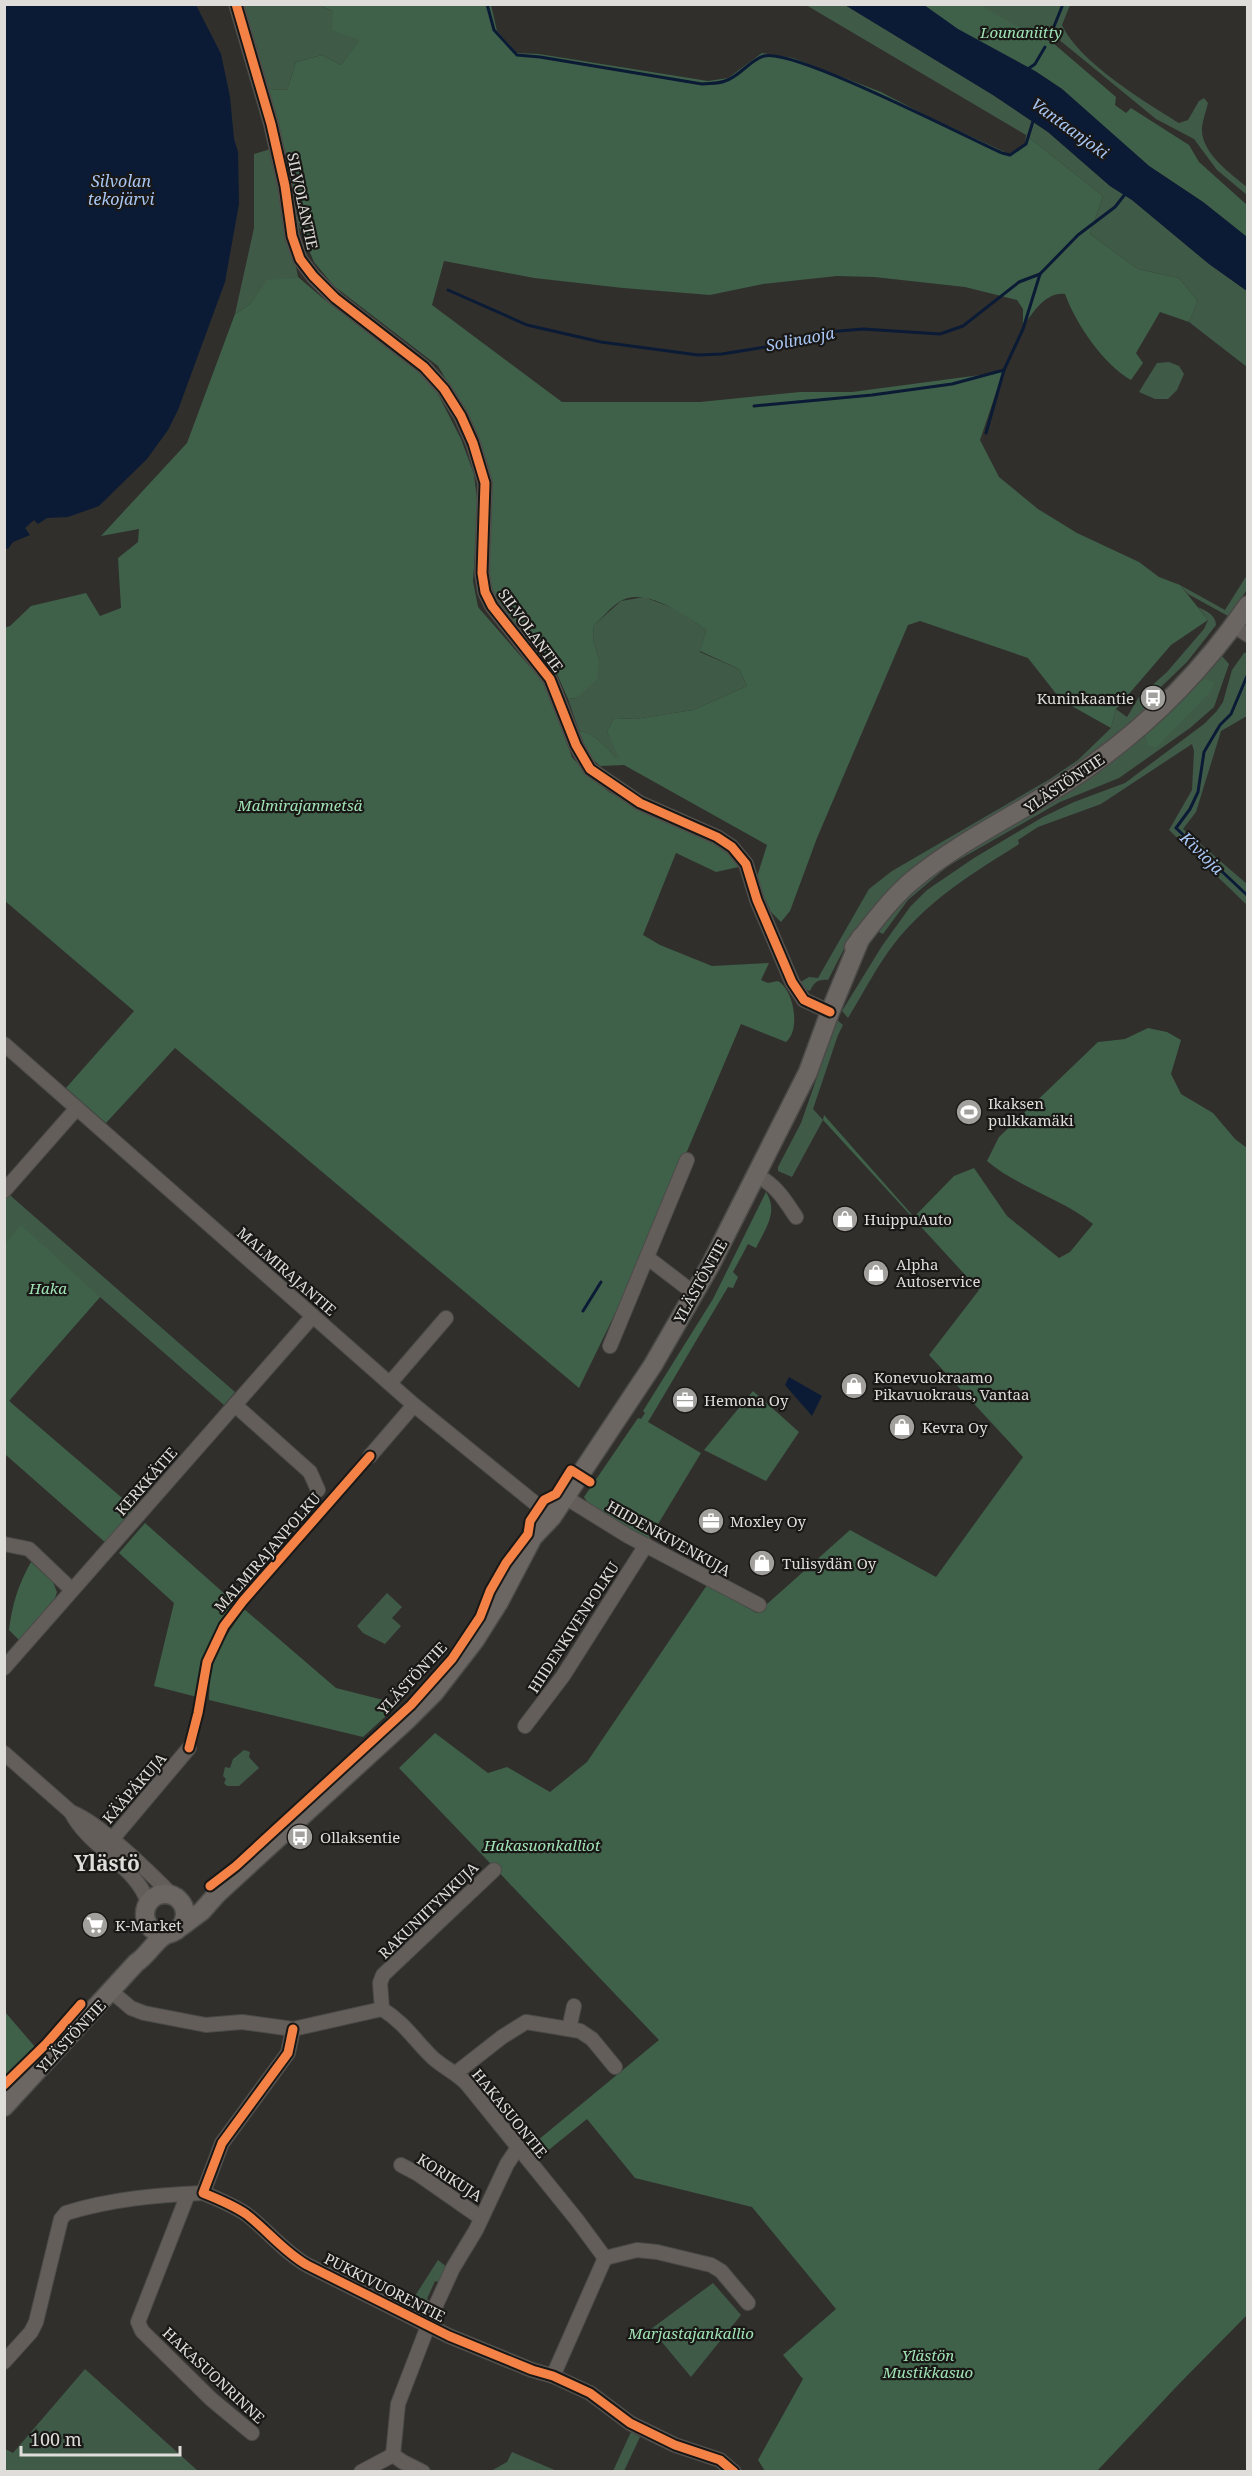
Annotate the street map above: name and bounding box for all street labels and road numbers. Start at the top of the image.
street label: SILVOLANTIE [283,151,323,251]
street label: SILVOLANTIE [494,584,568,676]
street label: YLÄSTÖNTIE [1019,749,1108,818]
street label: MALMIRAJANTIE [233,1222,341,1320]
street label: YLÄSTÖNTIE [668,1236,731,1327]
street label: KERKKÄTIE [111,1443,181,1519]
street label: MALMIRAJANPOLKU [210,1488,325,1616]
street label: HIIDENKIVENKUJA [603,1496,735,1581]
street label: HIIDENKIVENPOLKU [523,1557,623,1696]
street label: YLÄSTÖNTIE [372,1637,451,1719]
street label: KÄÄPÄKUJA [98,1748,171,1828]
street label: RAKUNIITYNKUJA [374,1857,482,1963]
street label: YLÄSTÖNTIE [31,1995,110,2077]
street label: HAKASUONTIE [468,2064,552,2162]
street label: KORIKUJA [414,2148,487,2206]
street label: PUKKIVUORENTIE [321,2248,449,2326]
street label: HAKASUONRINNE [159,2322,269,2428]

